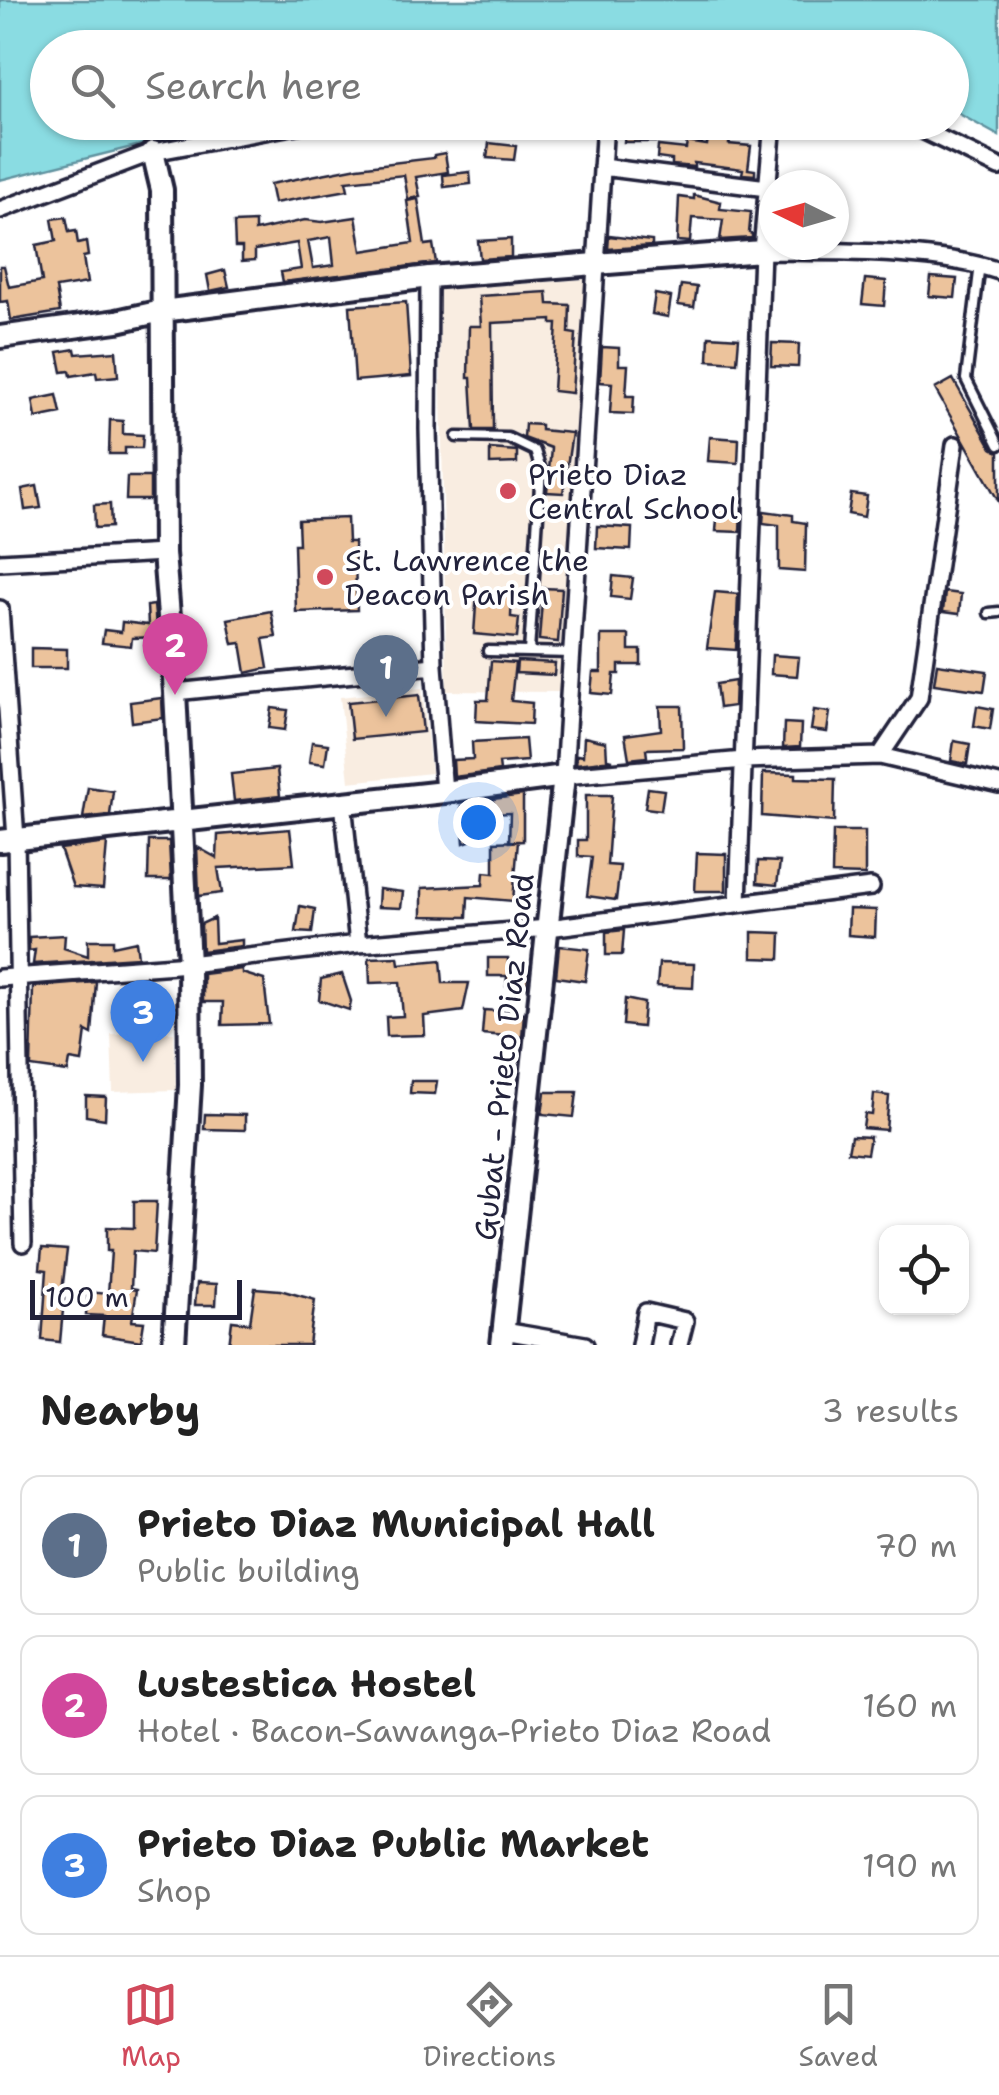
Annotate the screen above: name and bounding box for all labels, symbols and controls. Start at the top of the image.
search box [30,30,969,140]
icon: search [65,58,120,113]
text: Search here [145,60,362,111]
north arrow [759,170,849,260]
place label: Prieto Diaz Central School [528,454,738,529]
marker: Prieto Diaz Central School [497,480,519,502]
place label: St. Lawrence the Deacon Parish [345,540,589,615]
marker: St. Lawrence the Deacon Parish [314,566,336,588]
pin: 2 [142,612,208,695]
pin: 1 [354,634,418,717]
your location [453,797,504,848]
street label: Gubat - Prieto Diaz Road [464,871,544,1243]
pin: 3 [110,980,176,1062]
map controls [879,1225,969,1315]
button: locate [879,1225,969,1315]
scale bar [30,1275,242,1320]
text: 100 m [45,1278,129,1316]
text: Nearby [40,1382,200,1438]
text: 3 results [822,1389,959,1432]
text: Prieto Diaz Municipal Hall [137,1498,655,1549]
text: 1 [67,1524,82,1567]
text: 70 m [874,1524,957,1567]
text: Public building [137,1549,360,1592]
text: Lustestica Hostel [137,1658,476,1709]
text: 2 [63,1684,86,1727]
text: 160 m [862,1684,957,1727]
text: Hotel · Bacon-Sawanga-Prieto Diaz Road [137,1709,771,1752]
text: Prieto Diaz Public Market [137,1818,649,1869]
text: 3 [63,1844,86,1887]
text: 190 m [862,1844,957,1887]
text: Shop [137,1869,212,1912]
tab: Map [121,1977,181,2075]
tab: Directions [423,1977,556,2075]
tab: Saved [798,1977,878,2075]

